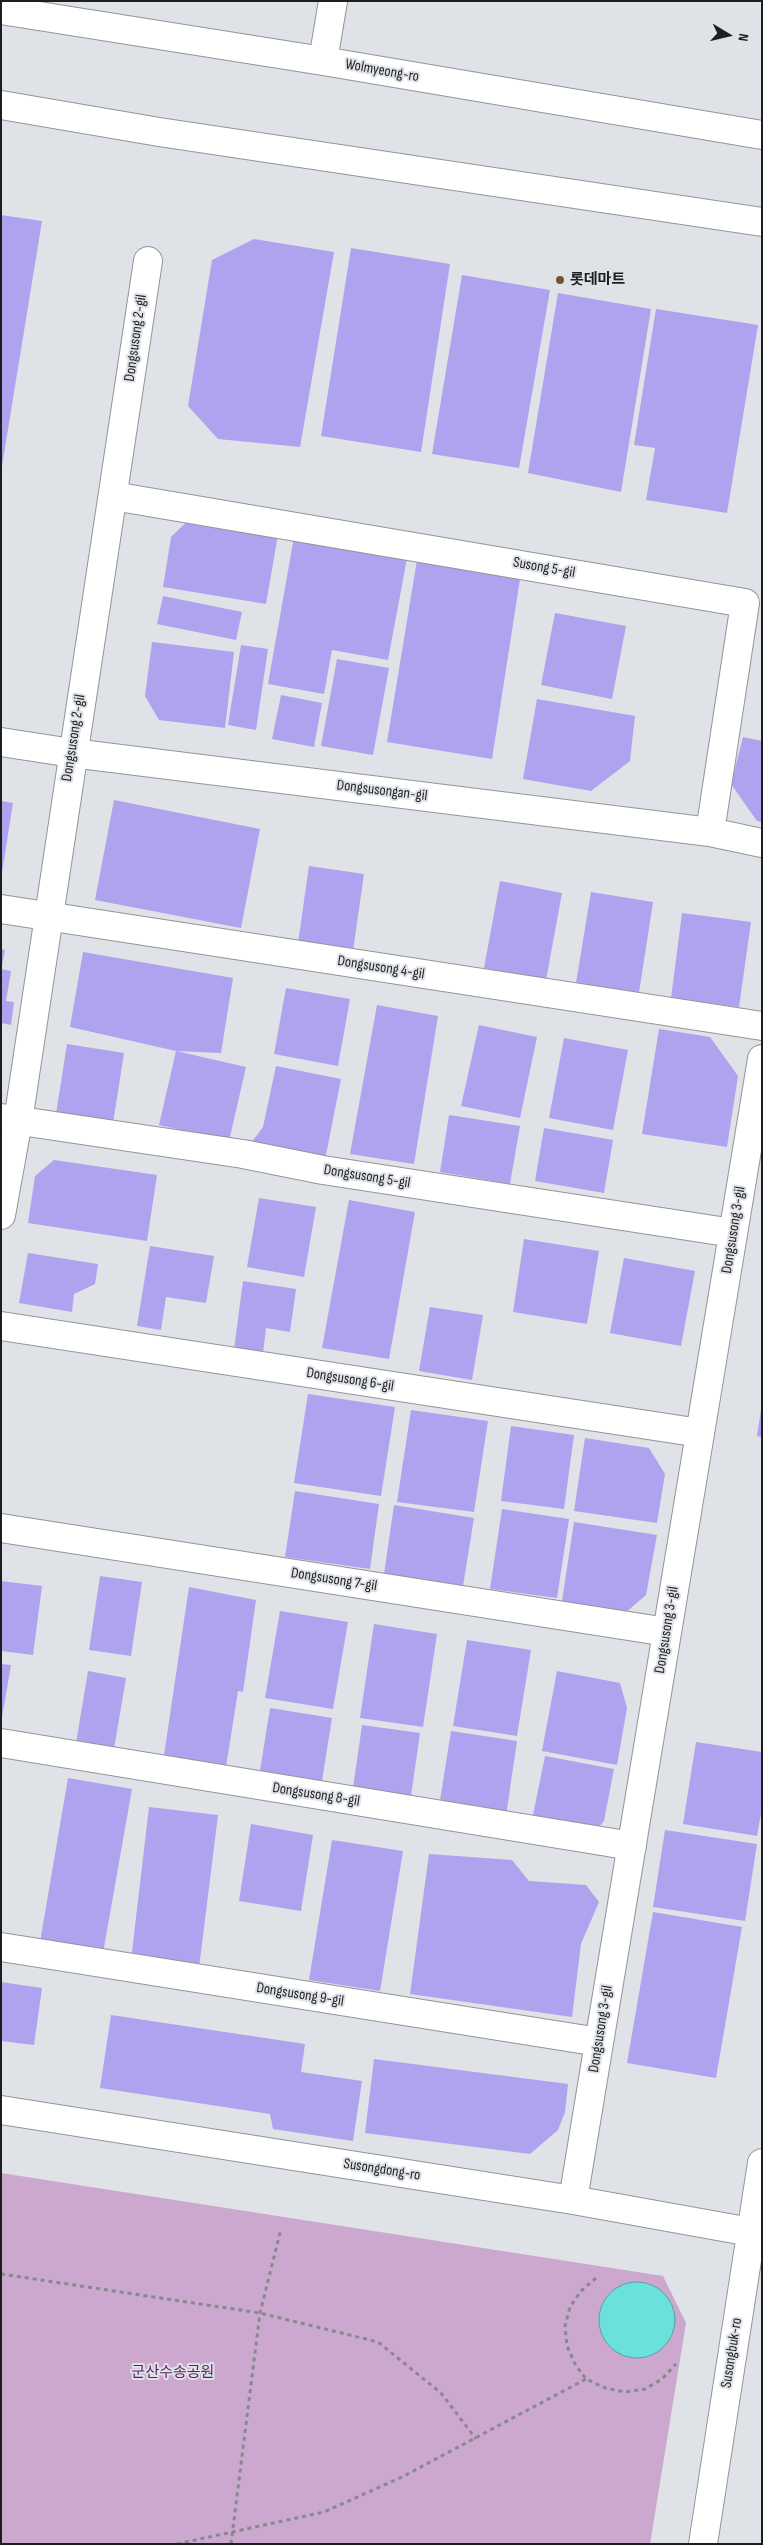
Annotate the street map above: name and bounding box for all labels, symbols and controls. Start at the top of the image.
north arrow [703,10,753,60]
text: N [734,32,752,42]
street label: Wolmyeong-ro [344,56,420,86]
place label: 롯데마트 [570,271,625,289]
marker: 롯데마트 [554,274,566,286]
street label: Dongsusong 2-gil [121,293,151,383]
street label: Susong 5-gil [512,554,576,582]
street label: Dongsusong 2-gil [58,693,90,783]
street label: Dongsusongan-gil [336,777,428,805]
street label: Dongsusong 4-gil [336,952,426,984]
street label: Dongsusong 5-gil [322,1161,412,1193]
street label: Dongsusong 3-gil [718,1185,750,1275]
street label: Dongsusong 6-gil [305,1364,395,1396]
street label: Dongsusong 7-gil [290,1564,378,1596]
street label: Dongsusong 3-gil [651,1585,683,1675]
street label: Dongsusong 8-gil [271,1779,361,1811]
street label: Dongsusong 9-gil [255,1979,345,2011]
street label: Dongsusong 3-gil [585,1984,617,2074]
street label: Susongdong-ro [342,2155,422,2185]
street label: Susongbuk-ro [718,2317,746,2389]
park label: 군산수송공원 [132,2364,214,2382]

